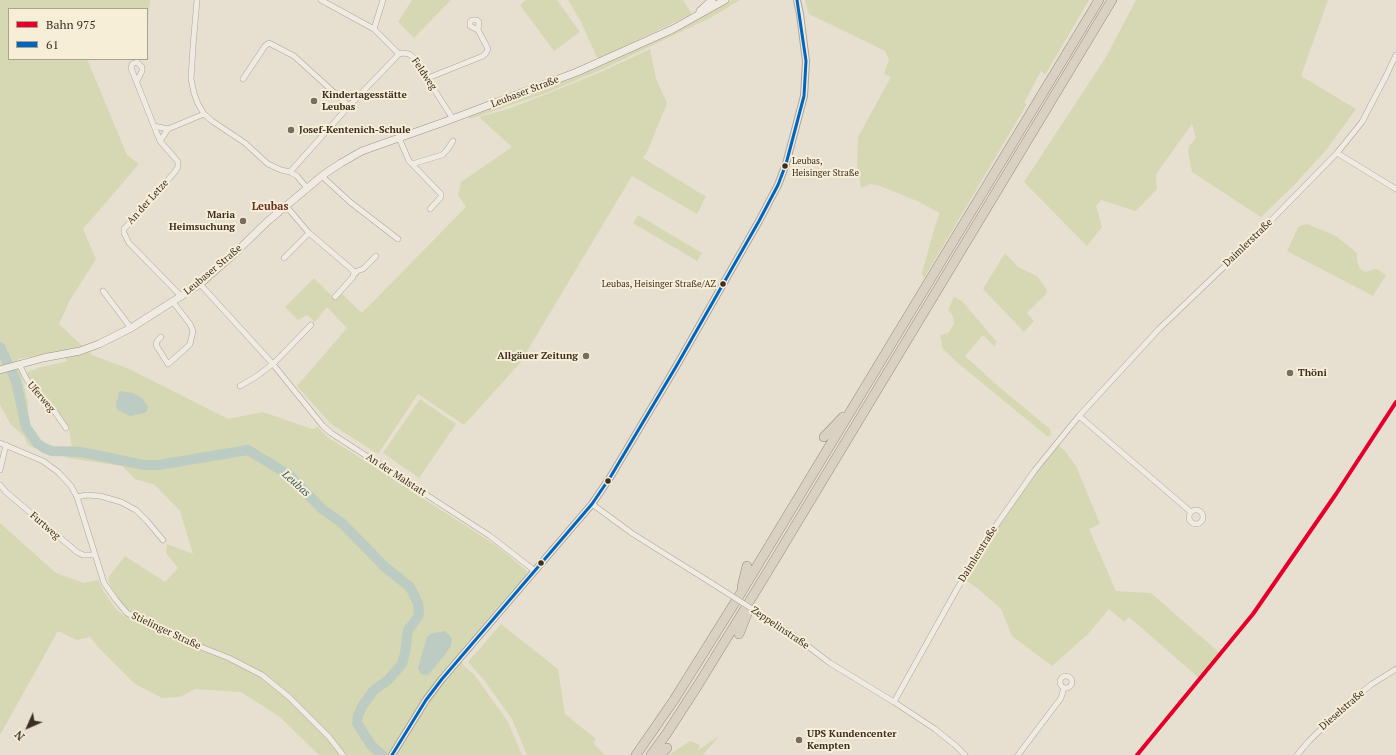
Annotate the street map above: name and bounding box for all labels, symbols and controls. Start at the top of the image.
legend [8,8,148,60]
text: Bahn 975 [46,17,96,32]
text: 61 [46,37,59,52]
street label: Feldweg [409,56,439,92]
street label: Leubaser Straße [489,74,561,110]
place label: Kindertagesstätte Leubas [322,89,407,112]
marker: Kindertagesstätte Leubas [309,96,319,106]
place label: Josef-Kentenich-Schule [299,124,411,136]
marker: Josef-Kentenich-Schule [286,125,296,135]
place label: Leubas, Heisinger Straße [792,156,859,177]
marker: Leubas, Heisinger Straße [780,161,790,171]
street label: An der Letze [125,177,171,227]
district label: Leubas [252,200,288,214]
place label: Maria Heimsuchung [169,209,235,232]
marker: Maria Heimsuchung [238,216,248,226]
street label: Daimlerstraße [1221,216,1275,270]
street label: Leubaser Straße [182,242,244,298]
place label: Leubas, Heisinger Straße/AZ [602,279,716,289]
marker: Leubas, Heisinger Straße/AZ [718,279,728,289]
place label: Allgäuer Zeitung [497,350,578,362]
marker: Allgäuer Zeitung [581,351,591,361]
place label: Thöni [1298,367,1327,379]
marker: Thöni [1285,368,1295,378]
street label: Uferweg [25,379,57,415]
street label: An der Malstatt [364,451,428,499]
water label: Leubas [279,468,313,500]
unlabelled marker [603,476,613,486]
street label: Furtweg [27,510,63,542]
street label: Daimlerstraße [956,524,1000,584]
unlabelled marker [536,558,546,568]
street label: Zeppelinstraße [749,604,811,652]
street label: Stielinger Straße [129,610,203,652]
street label: Dieselstraße [1317,687,1367,733]
north arrow [8,707,48,747]
text: N [12,728,27,743]
place label: UPS Kundencenter Kempten [807,728,897,752]
marker: UPS Kundencenter Kempten [794,735,804,745]

